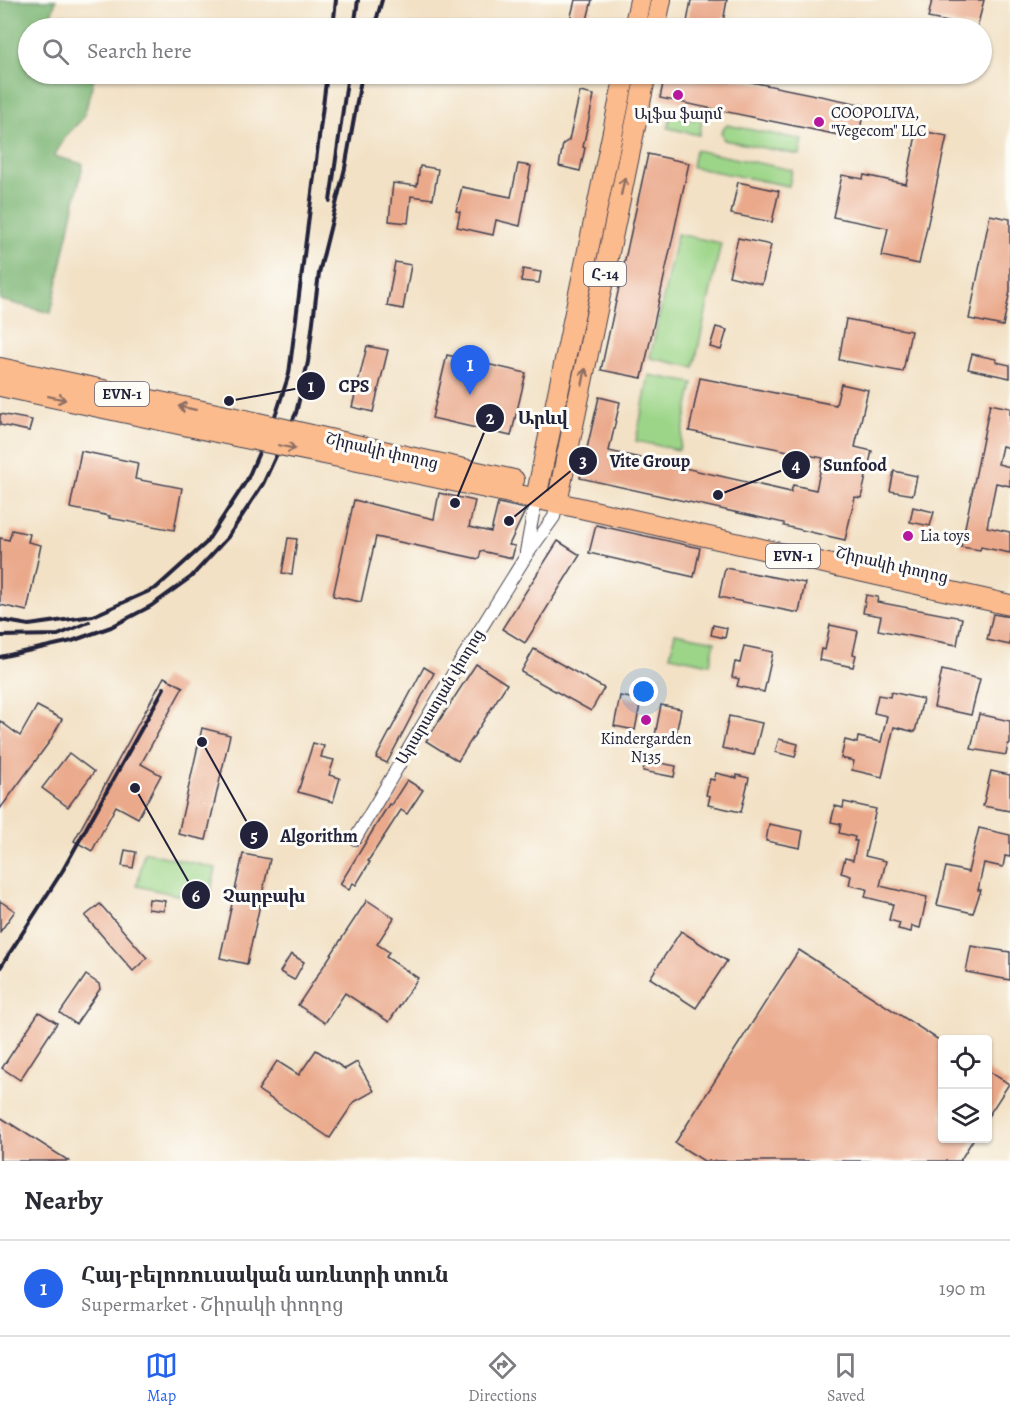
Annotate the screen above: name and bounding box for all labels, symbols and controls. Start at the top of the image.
search box [18,18,992,84]
icon: search [39,35,72,68]
text: Search here [87,36,192,66]
marker: Ալֆա ֆարմ [671,88,685,102]
place label: COOPOLIVA, "Vegecom" LLC [831,102,927,142]
place label: Ալֆա ֆարմ [634,103,723,125]
marker: COOPOLIVA, "Vegecom" LLC [812,115,826,129]
one-way arrow [618,176,629,196]
road number: Հ-14 [584,262,626,286]
pin: 1 [450,346,490,395]
one-way arrow [579,367,590,387]
callout: CPS [296,368,382,404]
text: 1 [308,374,315,398]
text: CPS [338,374,370,398]
road number: EVN-1 [95,382,149,406]
one-way arrow [47,393,66,404]
callout: Արևվ [475,400,580,436]
one-way arrow [178,402,198,413]
text: 2 [486,406,495,430]
text: Արևվ [518,406,569,430]
street label: Շիրակի փողոց [324,427,440,475]
one-way arrow [277,441,296,453]
callout: Vite Group [568,443,702,479]
callout: Sunfood [781,447,899,483]
text: 3 [579,449,587,473]
text: Vite Group [609,449,691,473]
text: 4 [792,453,801,477]
text: Sunfood [823,453,887,477]
place label: Lia toys [920,525,970,547]
marker: Lia toys [901,529,915,543]
street label: Շիրակի փողոց [834,541,950,589]
road number: EVN-1 [766,544,820,568]
street label: Արարատյան փողոց [391,625,489,769]
your location [629,677,658,706]
marker: Kindergarden N135 [639,713,653,727]
place label: Kindergarden N135 [601,728,692,768]
callout: Algorithm [239,817,370,853]
text: 5 [250,824,258,848]
text: Algorithm [279,824,358,848]
callout: Չարբախ [181,877,317,913]
text: 6 [192,884,200,908]
text: Չարբախ [223,884,305,908]
map controls [938,1035,992,1143]
button: locate [938,1035,992,1089]
button: layers [938,1089,992,1143]
text: Nearby [24,1183,103,1218]
text: Հայ-բելոռուսական առևտրի տուն [81,1260,449,1290]
text: 1 [40,1275,47,1302]
text: 190 m [939,1275,986,1302]
text: Supermarket · Շիրակի փողոց [81,1291,343,1318]
tab: Map [145,1349,178,1407]
tab: Directions [468,1349,537,1407]
tab: Saved [827,1349,865,1407]

